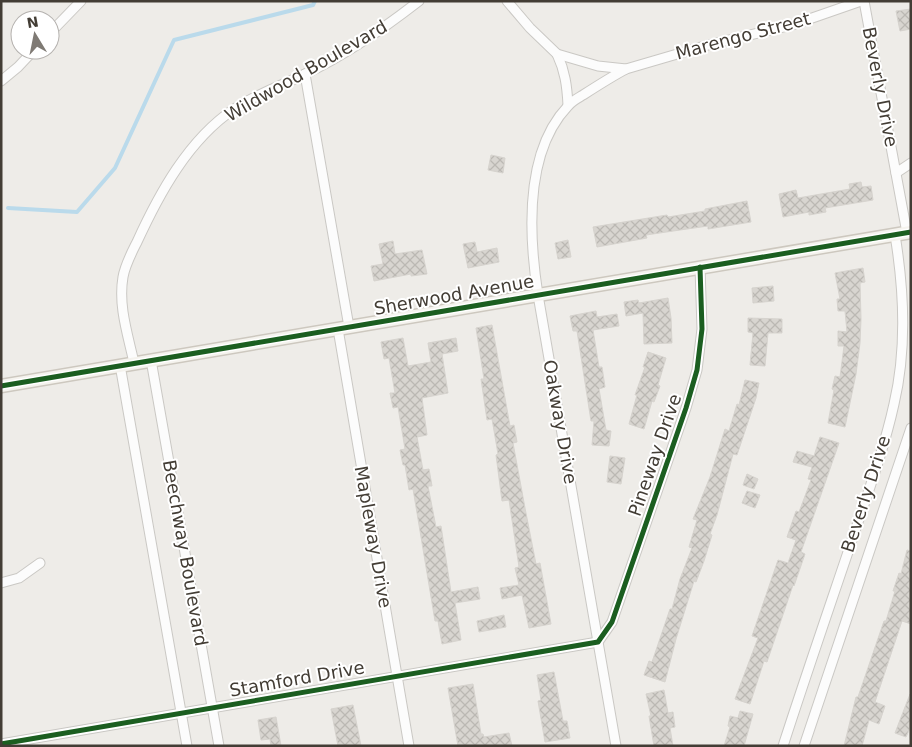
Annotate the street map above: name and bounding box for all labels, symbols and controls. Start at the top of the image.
street label: Marengo Street [673,7,813,64]
north arrow [10,10,60,60]
text: N [26,13,40,31]
street label: Wildwood Boulevard [221,16,391,126]
street label: Beverly Drive [859,25,902,149]
street label: Sherwood Avenue [372,270,536,319]
street label: Oakway Drive [539,358,582,486]
street label: Pineway Drive [624,391,685,519]
street label: Beverly Drive [837,433,894,555]
street label: Beechway Boulevard [159,458,212,648]
street label: Mapleway Drive [351,464,396,610]
street label: Stamford Drive [228,656,366,701]

